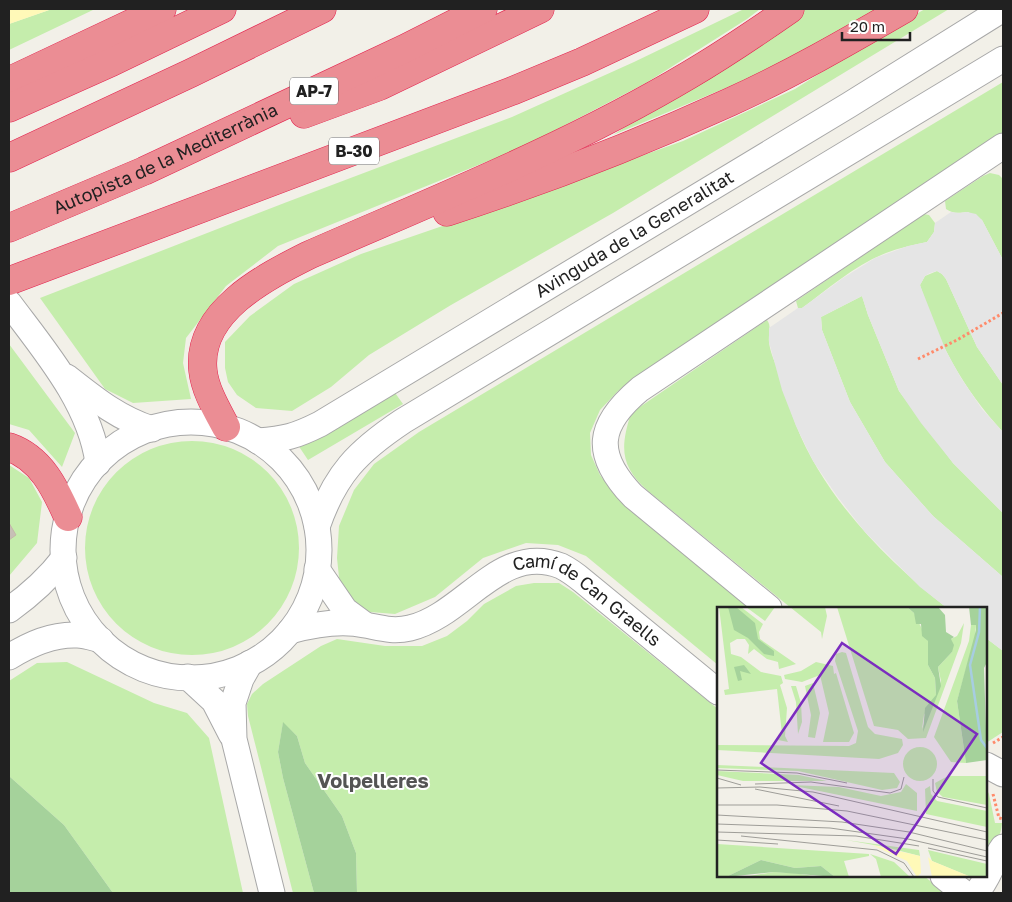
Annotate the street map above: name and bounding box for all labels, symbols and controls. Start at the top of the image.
scale bar [842,10,910,42]
text: 20 m [850,17,885,35]
road number: AP-7 [290,78,338,104]
street label: Autopista de la Mediterrània [49,98,281,218]
road number: B-30 [329,138,379,164]
street label: Avinguda de la Generalitat [531,165,737,302]
street label: Camí de Can Graells [510,549,666,651]
inset map [717,607,987,877]
district label: Volpelleres [317,768,429,792]

